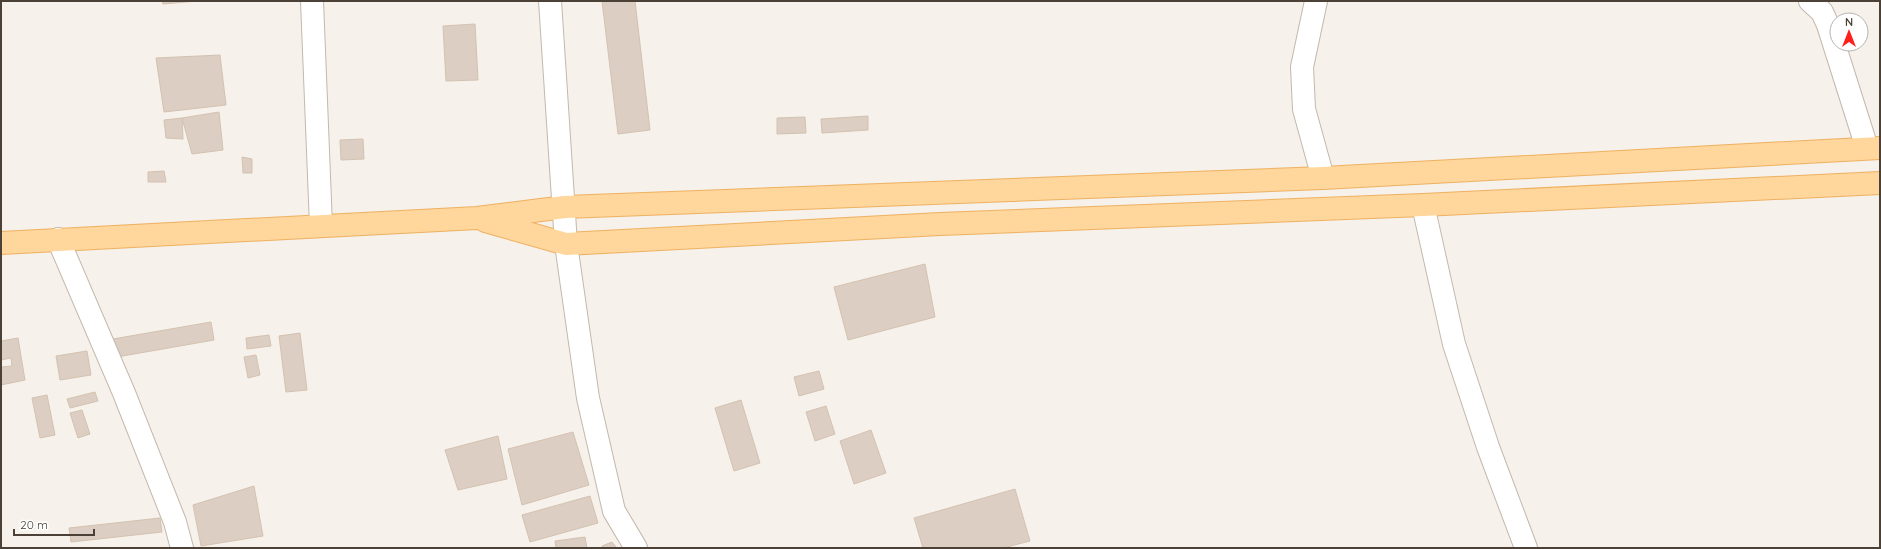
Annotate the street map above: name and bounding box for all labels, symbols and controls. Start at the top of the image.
north arrow [1829,12,1869,52]
text: N [1845,15,1853,29]
scale bar [14,511,94,537]
text: 20 m [20,517,48,532]

